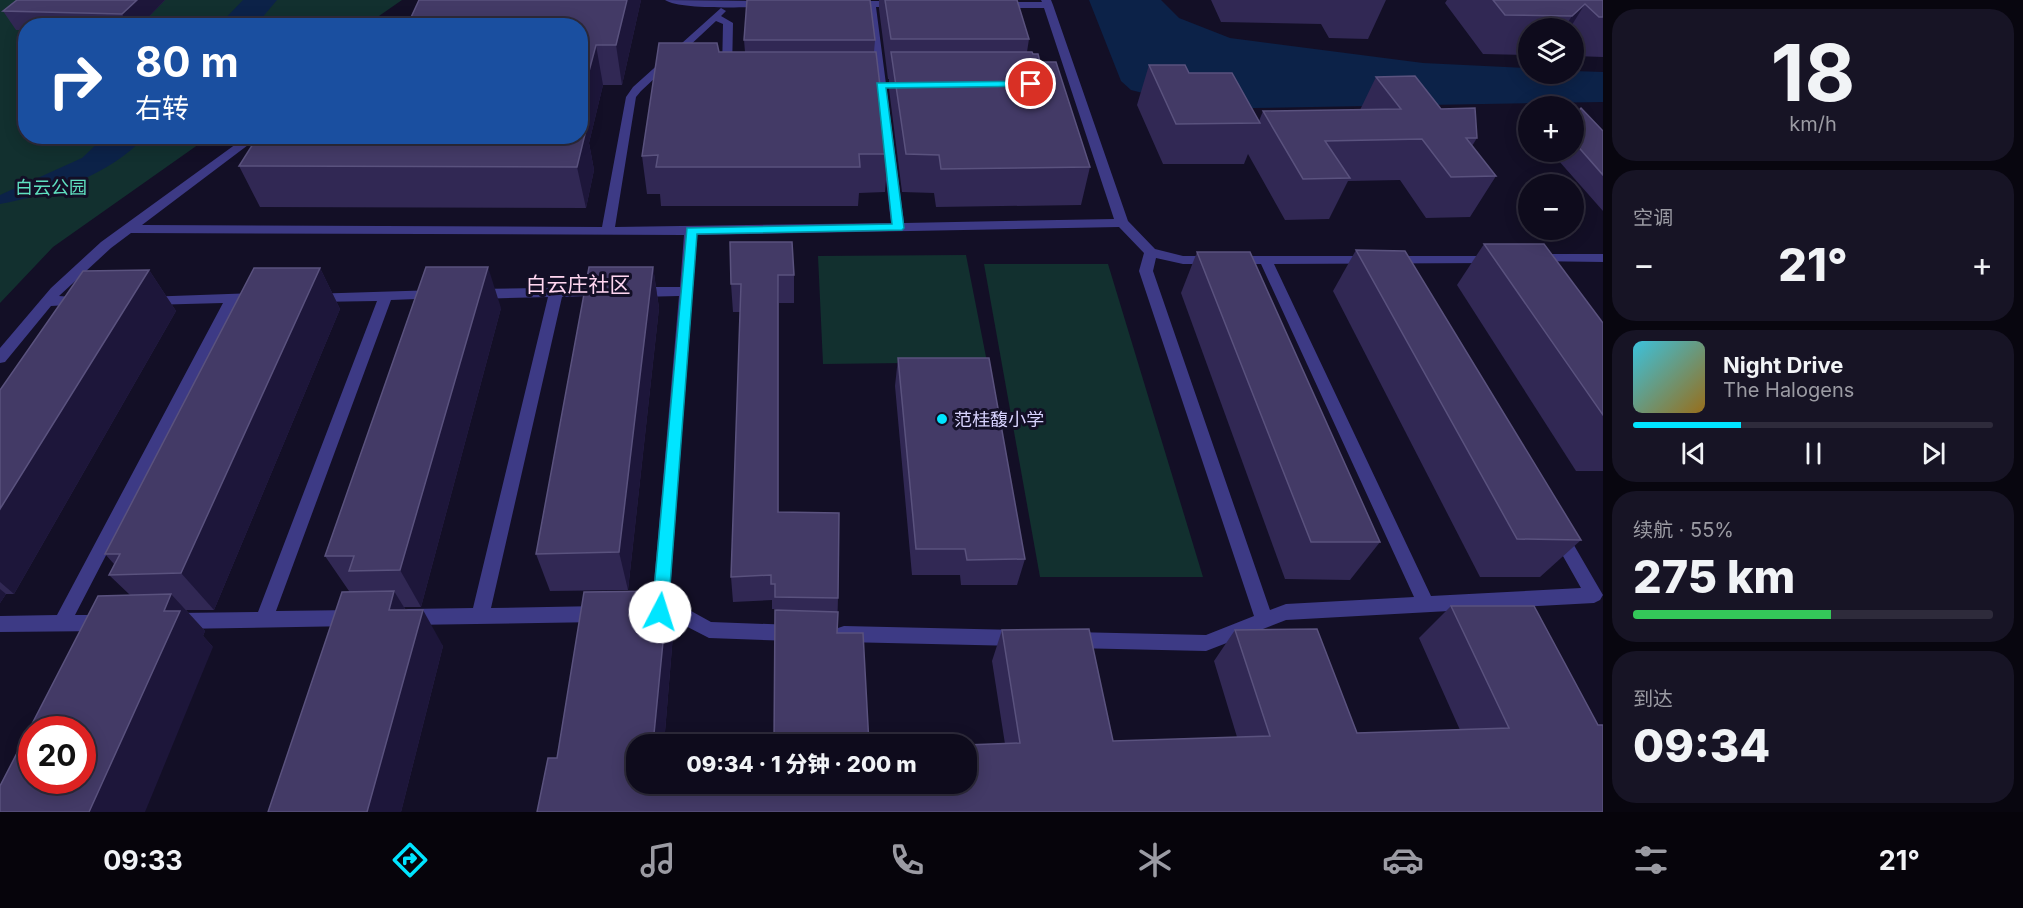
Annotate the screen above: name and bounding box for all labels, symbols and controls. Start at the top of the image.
map controls [1518,18,1584,240]
button: layers [1518,18,1584,84]
text: 18 [1771,25,1855,120]
text: 80 m [135,36,239,87]
icon: right [36,42,114,120]
pin [1005,58,1056,109]
icon: arrive [1014,67,1047,100]
text: 右转 [135,92,189,125]
button: + [1518,96,1584,162]
text: km/h [1789,112,1837,136]
button: − [1518,174,1584,240]
park label: 白云公园 [15,177,87,198]
text: 空调 [1633,206,1673,230]
text: 21° [1778,237,1848,292]
text: − [1633,244,1655,284]
text: + [1971,244,1993,284]
district label: 白云庄社区 [526,272,631,297]
text: Night Drive [1723,352,1843,378]
text: The Halogens [1723,378,1854,402]
place label: 范桂馥小学 [954,409,1044,430]
marker: 范桂馥小学 [935,412,949,426]
icon: previous [1677,437,1710,470]
icon: pause [1797,437,1830,470]
icon: next [1917,437,1950,470]
text: 续航 · 55% [1633,518,1734,542]
text: 275 km [1633,549,1795,604]
position arrow [628,580,692,644]
text: 到达 [1633,687,1673,711]
speed limit sign: 20 [18,716,96,794]
text: 09:34 [1633,718,1770,773]
text: 09:34 · 1 分钟 · 200 m [686,751,917,777]
icon: directions [389,839,431,881]
icon: music [637,839,679,881]
icon: phone [886,839,928,881]
icon: climate [1134,839,1176,881]
icon: car [1382,839,1424,881]
icon: filters [1630,839,1672,881]
text: 09:33 [103,844,183,877]
text: 21° [1879,844,1920,877]

